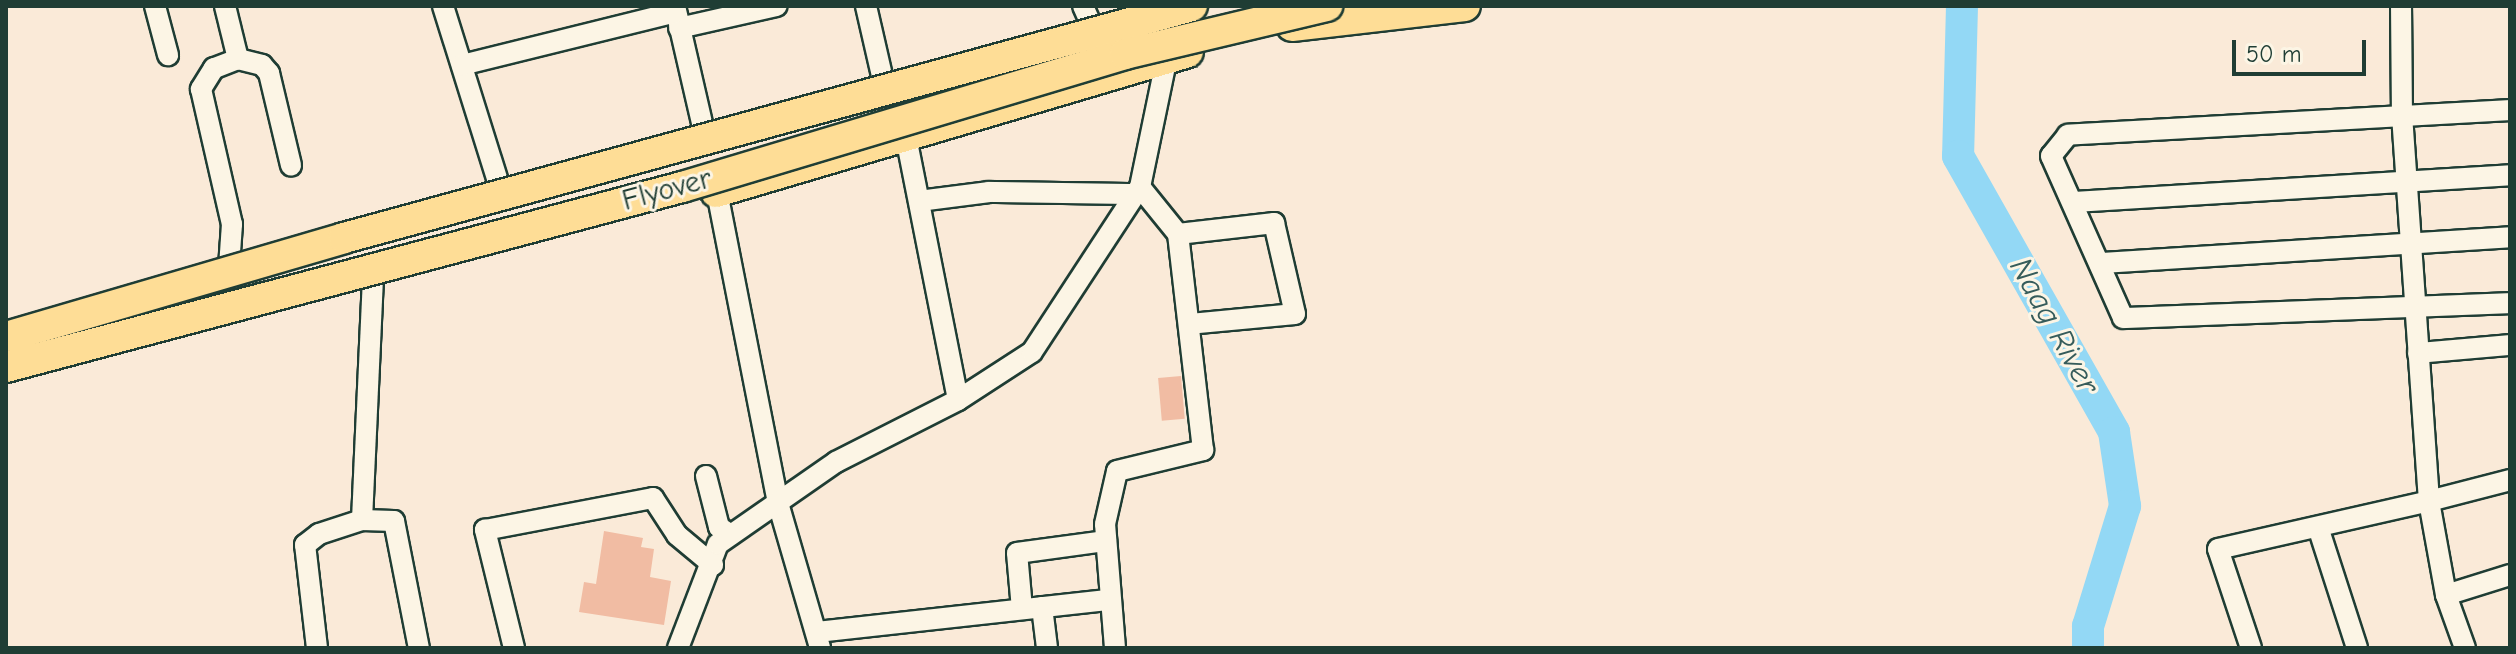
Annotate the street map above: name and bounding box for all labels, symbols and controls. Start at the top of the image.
scale bar [2236,24,2370,74]
text: 50 m [2246,40,2302,68]
street label: Flyover [618,161,716,219]
water label: Naag River [2001,251,2107,401]

